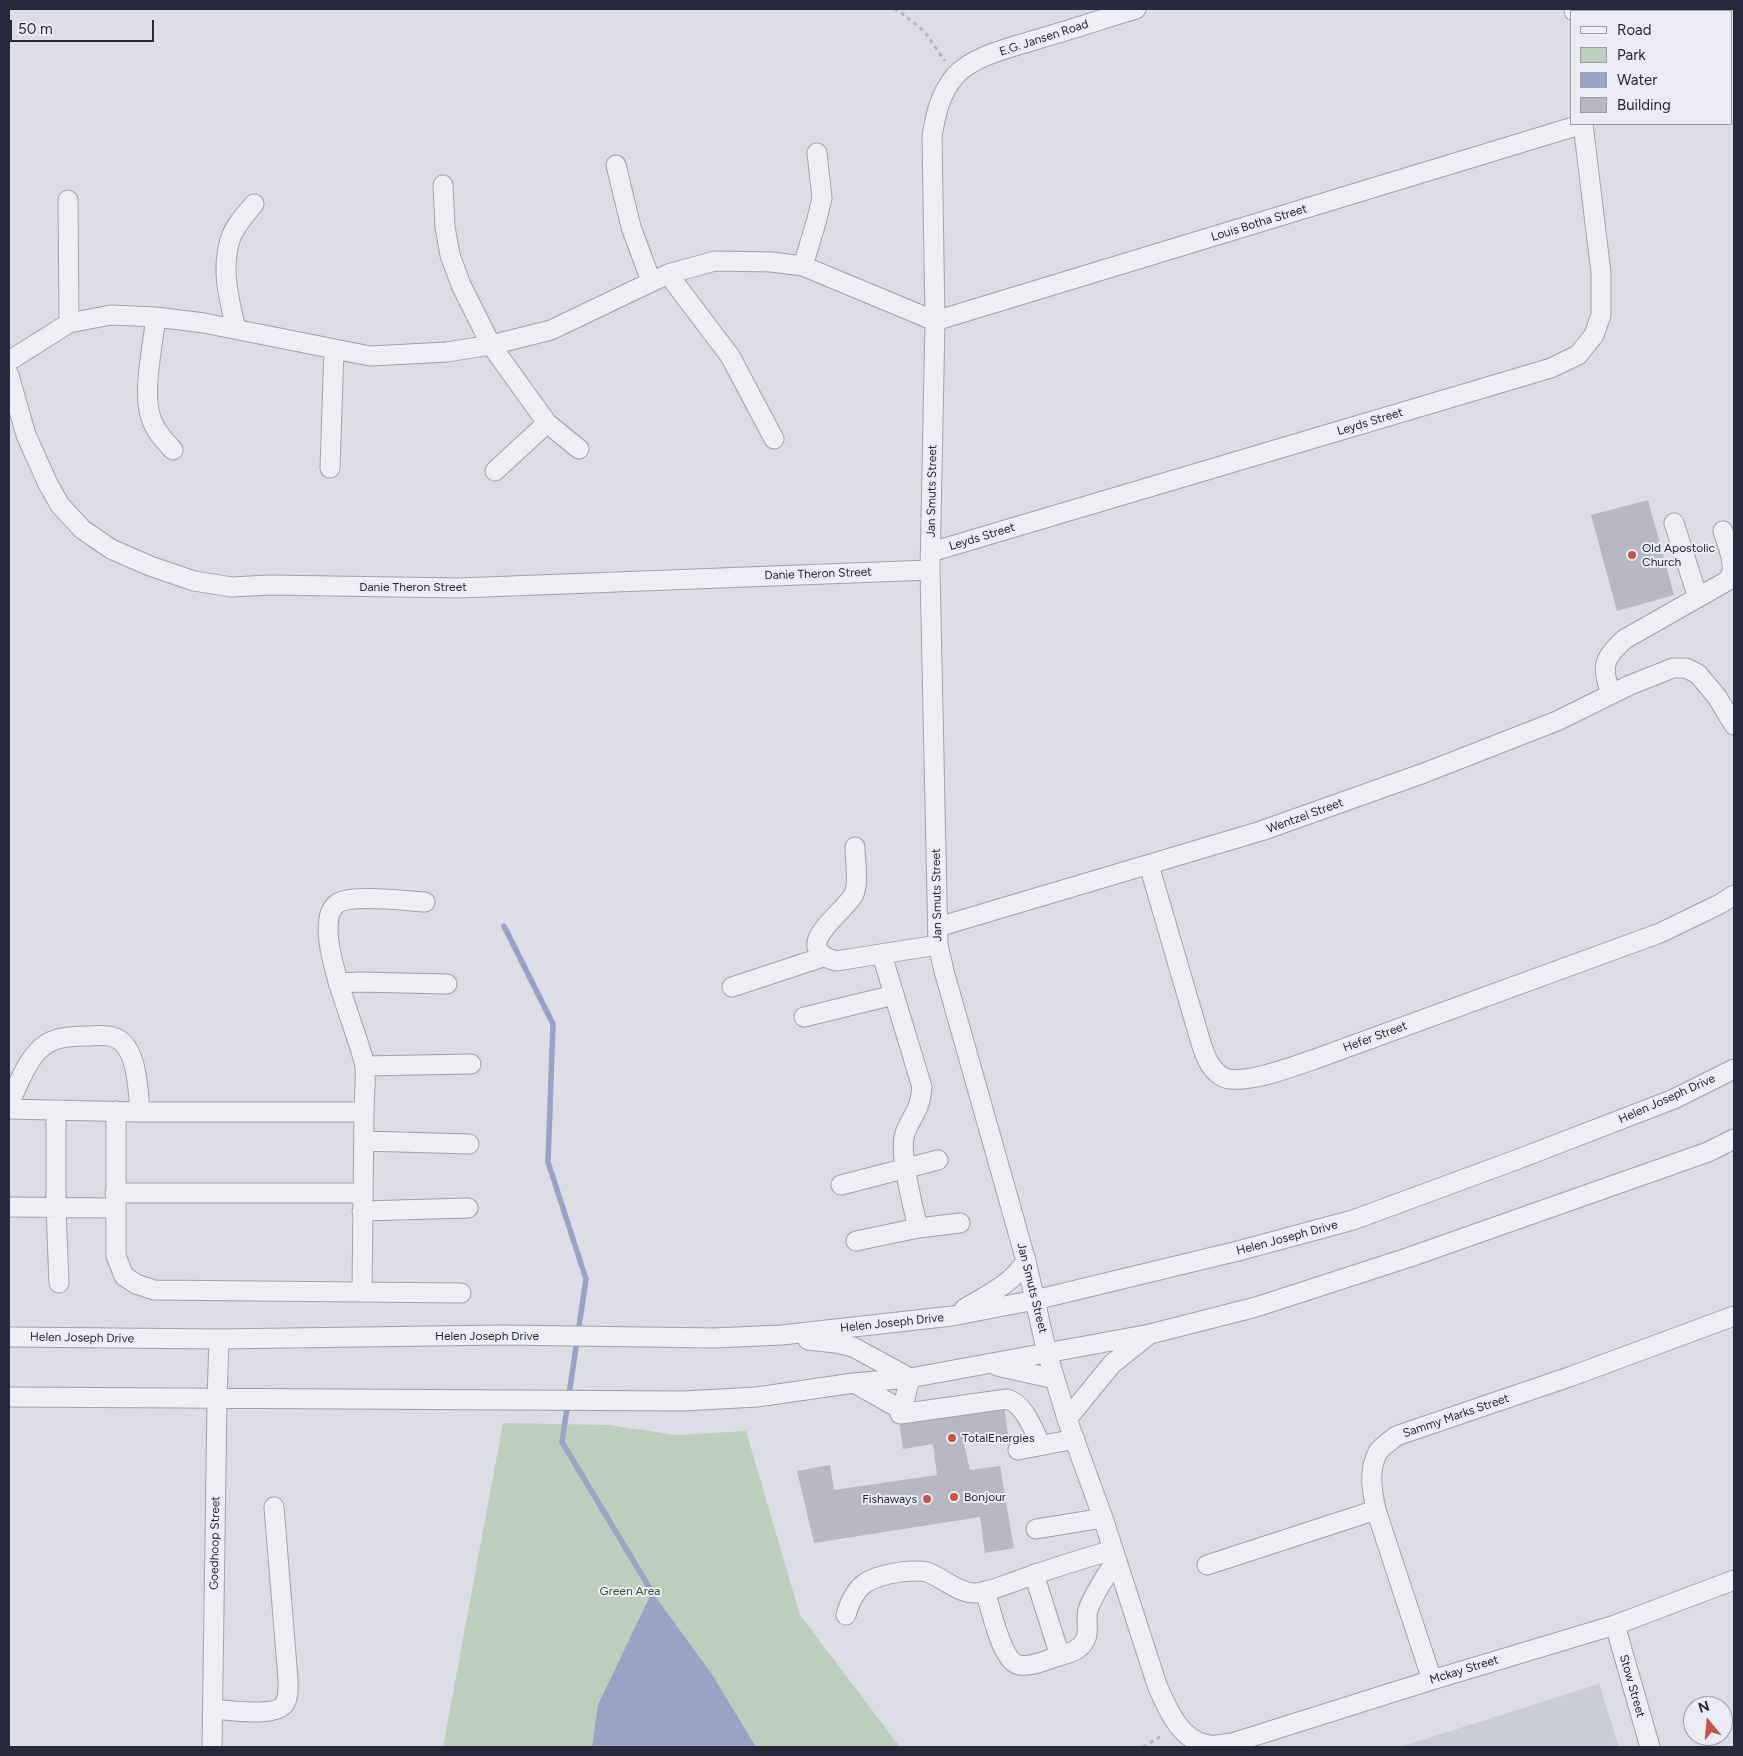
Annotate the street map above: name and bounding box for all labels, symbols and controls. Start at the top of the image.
scale bar [12,10,156,42]
legend [1570,10,1733,125]
street label: E.G. Jansen Road [998,17,1090,59]
text: 50 m [18,20,53,38]
text: Road [1617,21,1652,39]
text: Park [1617,46,1646,64]
text: Water [1617,71,1657,89]
text: Building [1617,96,1671,114]
street label: Louis Botha Street [1209,202,1309,244]
street label: Leyds Street [1335,405,1405,439]
street label: Jan Smuts Street [924,444,940,538]
street label: Leyds Street [947,520,1017,554]
place label: Old Apostolic Church [1642,541,1715,569]
marker: Old Apostolic Church [1626,549,1638,561]
street label: Danie Theron Street [764,565,872,583]
street label: Danie Theron Street [359,580,467,594]
street label: Wentzel Street [1265,795,1345,837]
street label: Jan Smuts Street [929,848,945,942]
street label: Hefer Street [1341,1019,1409,1055]
street label: Helen Joseph Drive [1616,1071,1718,1127]
street label: Helen Joseph Drive [1235,1218,1339,1258]
street label: Jan Smuts Street [1014,1241,1050,1335]
street label: Helen Joseph Drive [839,1310,945,1336]
street label: Helen Joseph Drive [435,1329,539,1343]
street label: Helen Joseph Drive [30,1330,134,1346]
street label: Sammy Marks Street [1401,1391,1511,1441]
place label: TotalEnergies [962,1431,1034,1445]
marker: TotalEnergies [946,1432,958,1444]
place label: Bonjour [964,1490,1006,1504]
marker: Bonjour [948,1491,960,1503]
place label: Fishaways [862,1492,917,1506]
marker: Fishaways [921,1493,933,1505]
street label: Goedhoop Street [207,1496,223,1590]
park label: Green Area [600,1584,660,1598]
street label: Mckay Street [1428,1653,1500,1687]
street label: Stow Street [1616,1653,1648,1719]
north arrow [1683,1696,1733,1746]
text: N [1696,1697,1711,1717]

